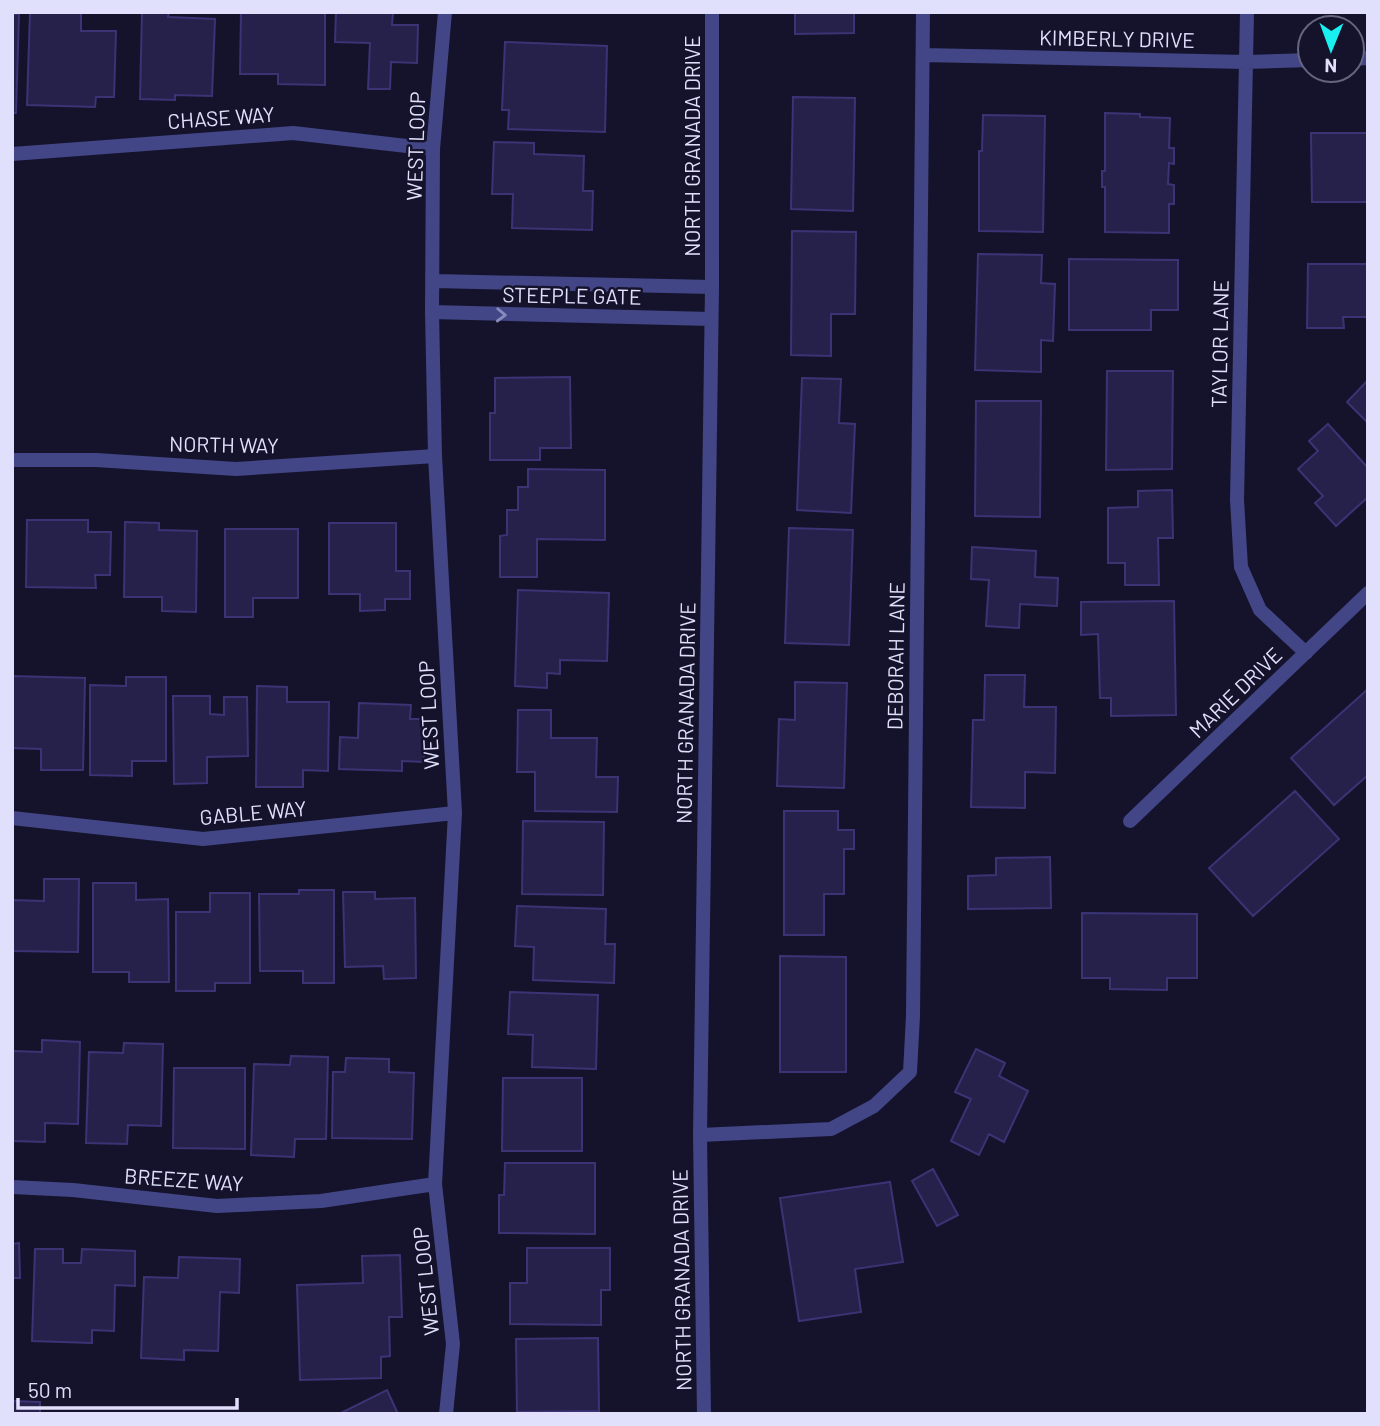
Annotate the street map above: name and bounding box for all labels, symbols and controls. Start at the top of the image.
north arrow [1296,14,1366,84]
street label: KIMBERLY DRIVE [1039,24,1195,52]
street label: NORTH GRANADA DRIVE [679,35,704,257]
text: N [1324,55,1337,78]
street label: WEST LOOP [401,91,429,201]
street label: CHASE WAY [167,101,276,133]
street label: TAYLOR LANE [1205,280,1233,408]
street label: STEEPLE GATE [502,281,642,309]
one-way arrow [495,308,506,323]
street label: NORTH WAY [169,431,279,457]
street label: DEBORAH LANE [881,582,909,730]
street label: NORTH GRANADA DRIVE [671,602,699,824]
street label: MARIE DRIVE [1184,642,1286,742]
street label: WEST LOOP [413,660,443,770]
street label: GABLE WAY [198,795,308,829]
street label: BREEZE WAY [124,1162,245,1196]
street label: NORTH GRANADA DRIVE [667,1169,695,1391]
street label: WEST LOOP [407,1225,443,1337]
scale bar [18,1366,236,1410]
text: 50 m [28,1377,72,1402]

